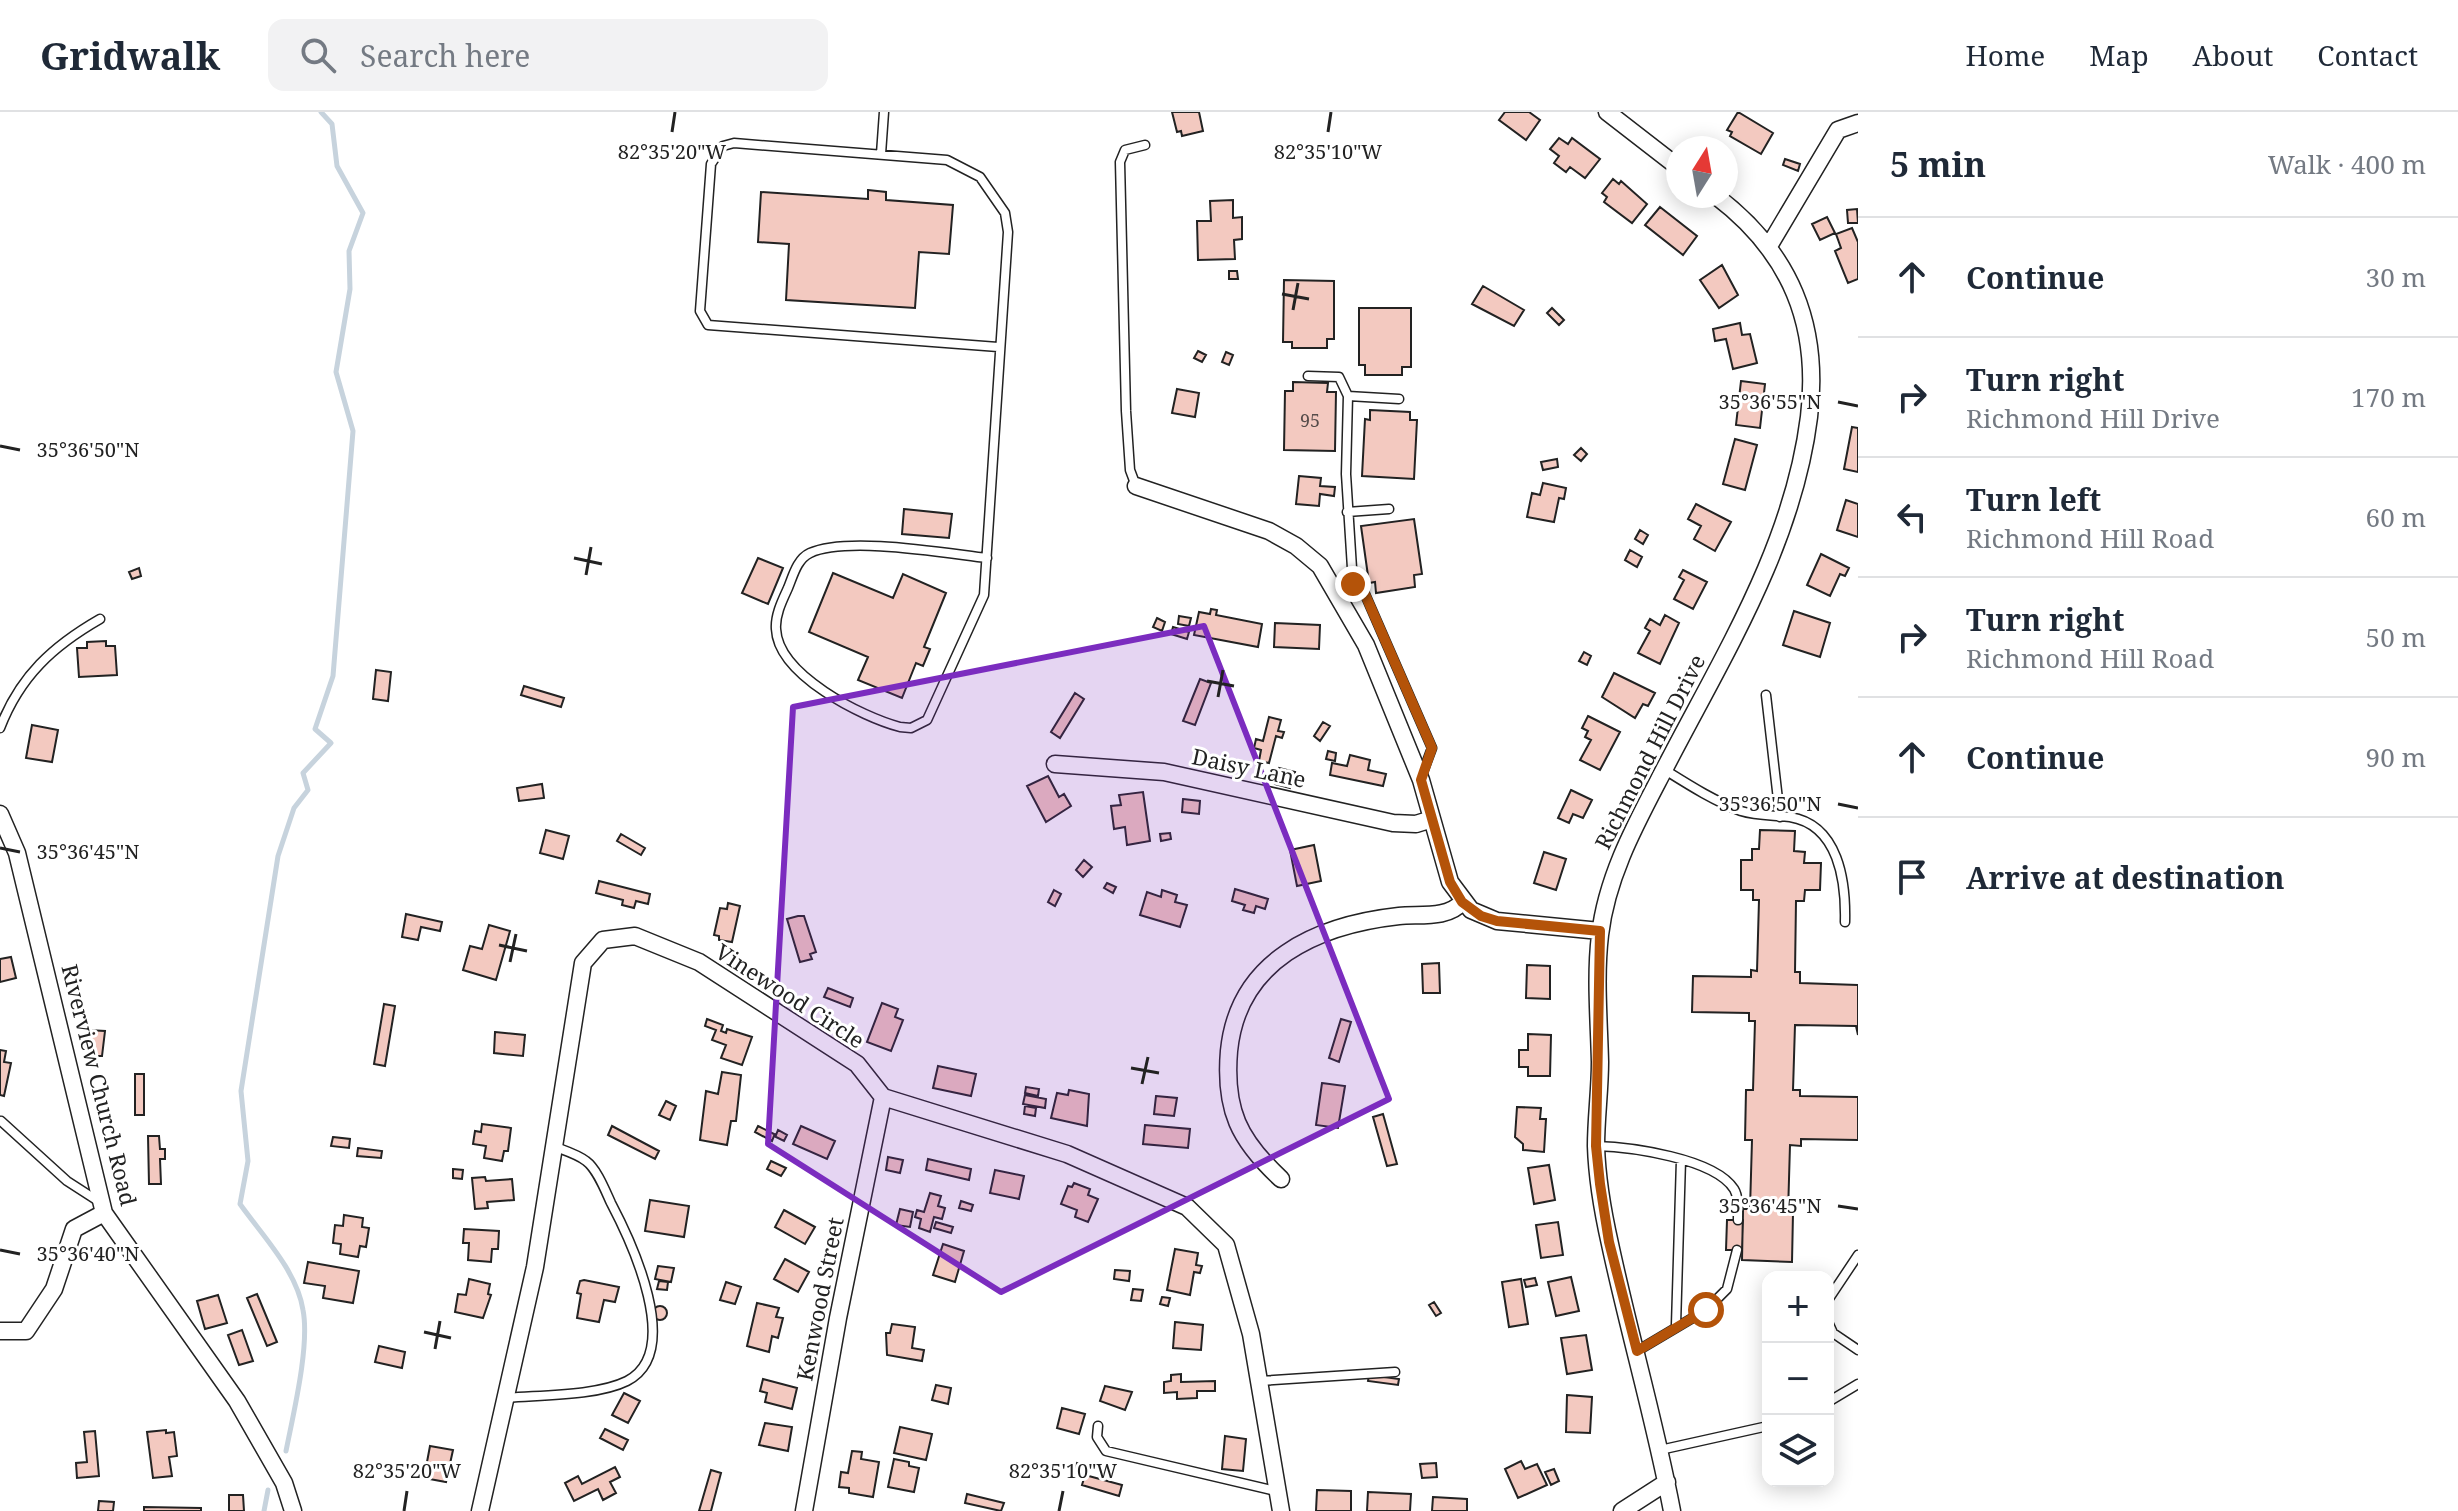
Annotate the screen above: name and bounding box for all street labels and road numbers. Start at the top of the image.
street label: Richmond Hill Drive [1587,649,1711,854]
street label: Daisy Lane [1190,740,1309,794]
street label: Vinewood Circle [710,936,871,1055]
street label: Riverview Church Road [55,961,145,1209]
street label: Kenwood Street [788,1214,850,1383]

